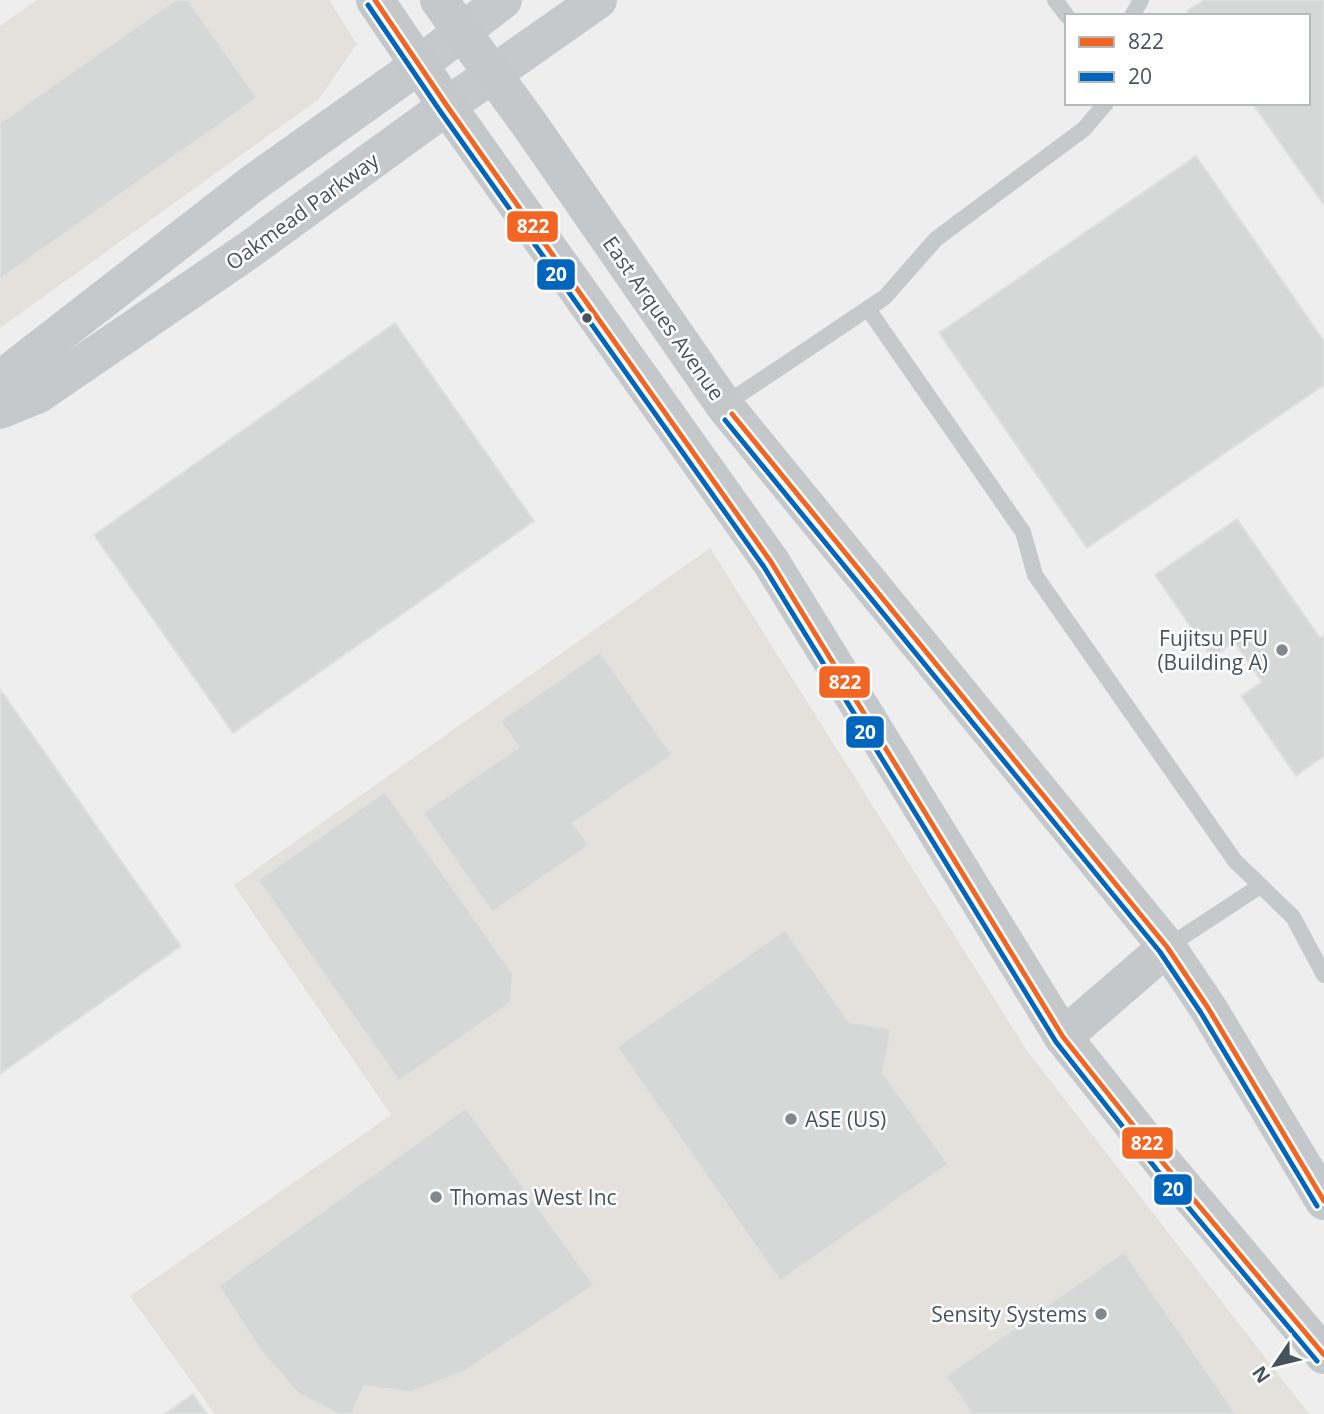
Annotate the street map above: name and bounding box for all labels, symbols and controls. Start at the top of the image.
legend [1065,14,1310,105]
text: 822 [1128,27,1164,55]
text: 20 [1128,62,1152,90]
street label: Oakmead Parkway [220,146,384,276]
line badge: 822 [506,210,559,243]
text: 822 [517,213,549,239]
street label: East Arques Avenue [597,230,731,406]
line badge: 20 [536,258,576,291]
text: 20 [545,261,567,287]
unlabelled marker [580,311,594,325]
place label: Fujitsu PFU (Building A) [1157,624,1268,676]
marker: Fujitsu PFU (Building A) [1274,642,1290,658]
line badge: 822 [818,665,871,699]
text: 822 [829,669,861,695]
line badge: 20 [845,715,885,749]
text: 20 [854,719,876,745]
place label: ASE (US) [805,1105,886,1133]
marker: ASE (US) [783,1111,799,1127]
line badge: 822 [1121,1126,1174,1160]
text: 822 [1131,1130,1163,1156]
line badge: 20 [1153,1173,1193,1206]
text: 20 [1162,1176,1184,1202]
place label: Thomas West Inc [450,1183,617,1211]
marker: Thomas West Inc [428,1189,444,1205]
place label: Sensity Systems [931,1300,1087,1328]
marker: Sensity Systems [1093,1306,1109,1322]
north arrow [1240,1330,1310,1400]
text: N [1246,1361,1276,1389]

